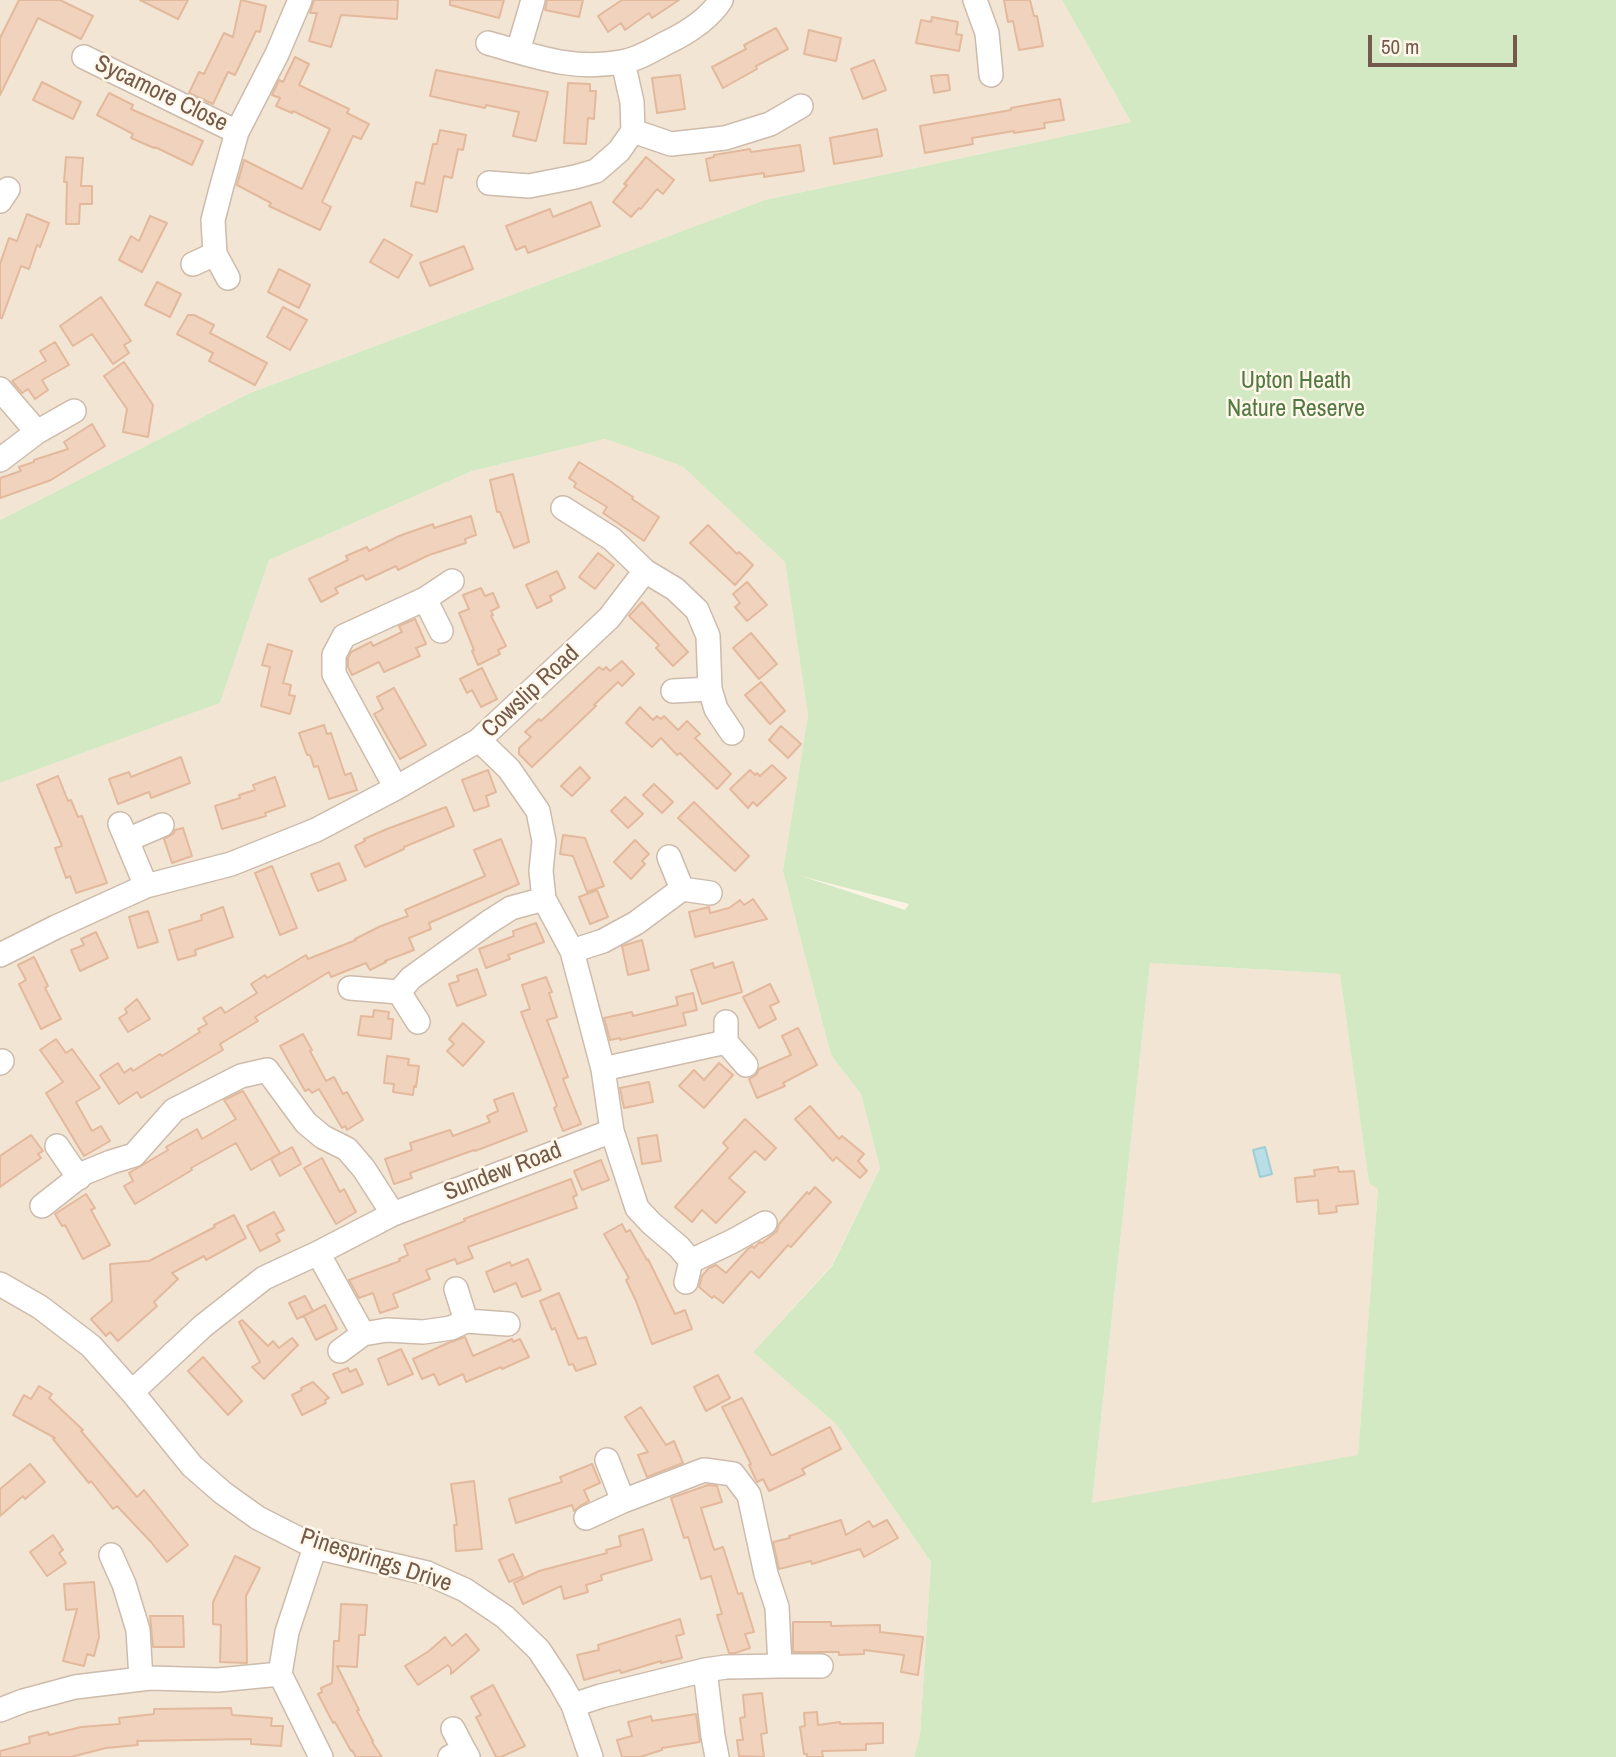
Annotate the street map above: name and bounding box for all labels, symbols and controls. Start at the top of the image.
scale bar [1371,21,1520,65]
text: 50 m [1381,32,1419,61]
street label: Sycamore Close [90,49,232,139]
park label: Upton Heath Nature Reserve [1227,368,1365,424]
street label: Cowslip Road [476,640,586,744]
street label: Sundew Road [440,1136,566,1208]
street label: Pinesprings Drive [297,1523,455,1599]

